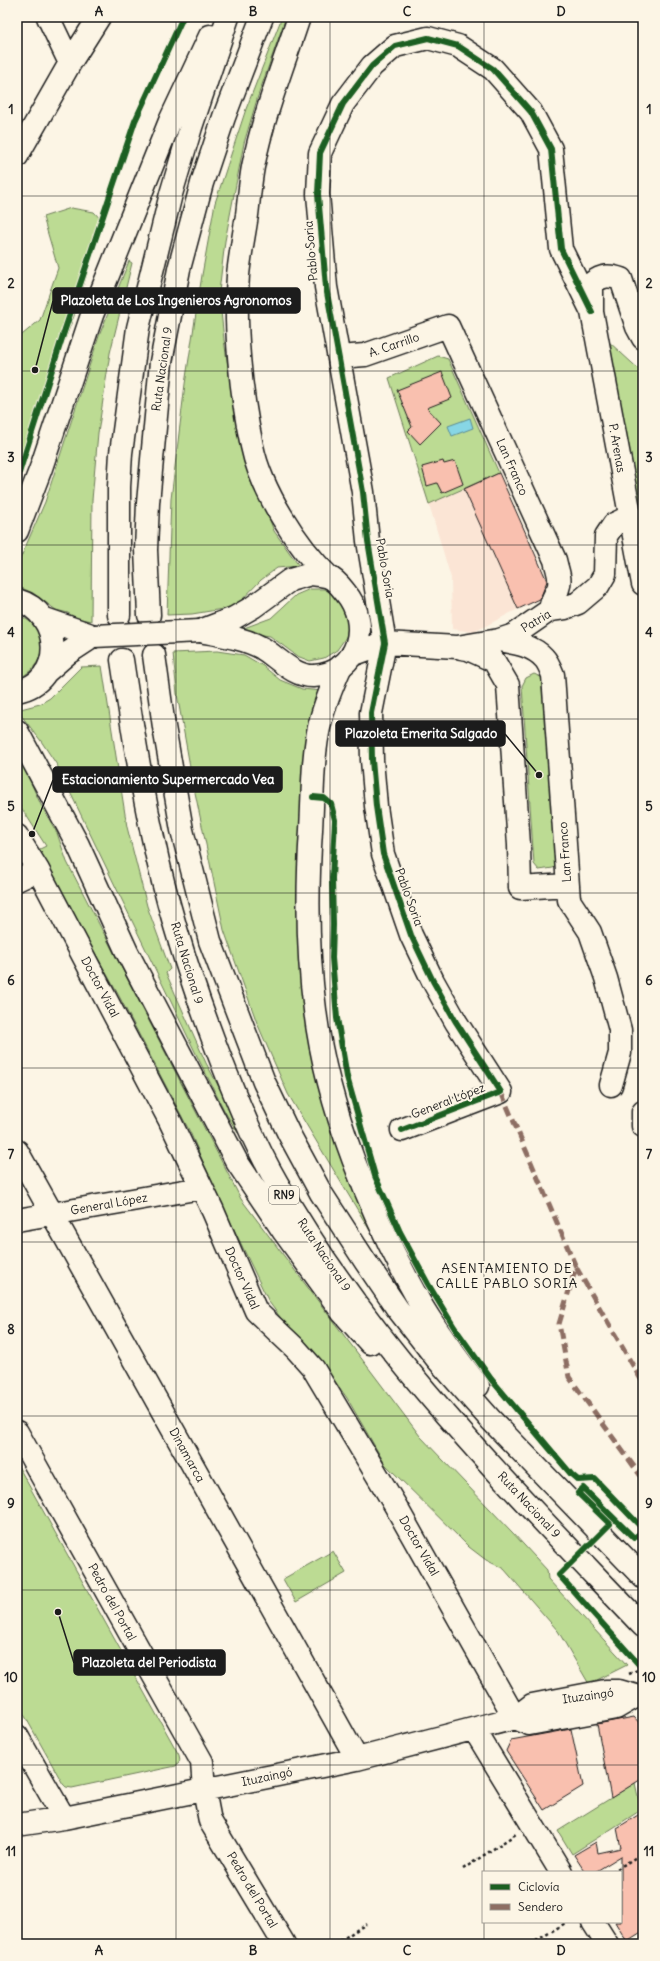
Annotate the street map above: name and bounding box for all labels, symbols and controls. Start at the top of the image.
text: A [95,3,104,20]
text: B [249,3,258,20]
text: C [403,3,412,20]
text: D [556,3,566,20]
text: 1 [8,101,14,118]
text: 1 [646,101,652,118]
street label: Pablo Soria [300,220,321,282]
text: 2 [7,275,15,292]
text: 2 [645,275,653,292]
callout: Plazoleta de Los Ingenieros Agronomos [53,288,300,313]
text: Plazoleta de Los Ingenieros Agronomos [60,292,292,309]
street label: Ruta Nacional 9 [148,326,175,412]
street label: A. Carrillo [367,329,421,360]
street label: P. Arenas [606,422,629,474]
street label: Lan Franco [493,436,532,498]
text: 3 [7,449,15,466]
text: 3 [645,449,653,466]
street label: Pablo Soria [373,537,398,599]
street label: Patria [518,606,554,635]
text: 4 [7,624,15,641]
text: 4 [645,624,653,641]
callout: Plazoleta Emerita Salgado [336,721,505,746]
text: Plazoleta Emerita Salgado [345,725,497,742]
callout: Estacionamiento Supermercado Vea [53,767,282,792]
text: Estacionamiento Supermercado Vea [62,771,275,788]
text: 5 [7,798,15,815]
text: 5 [645,798,653,815]
street label: Lan Franco [555,821,574,883]
street label: Pablo Soria [392,866,427,928]
street label: Ruta Nacional 9 [168,920,207,1006]
street label: Doctor Vidal [78,954,123,1020]
text: 6 [7,972,15,989]
text: 6 [645,972,653,989]
street label: General López [409,1079,487,1121]
text: 7 [8,1146,15,1163]
text: 7 [646,1146,653,1163]
road number: RN9 [269,1186,299,1204]
street label: General López [69,1189,149,1218]
street label: Ruta Nacional 9 [294,1215,354,1294]
street label: Doctor Vidal [222,1244,263,1311]
district label: ASENTAMIENTO DE CALLE PABLO SORIA [436,1260,578,1292]
text: 8 [7,1321,15,1338]
text: 8 [645,1321,653,1338]
street label: Dinamarca [166,1425,209,1485]
street label: Ruta Nacional 9 [495,1468,564,1541]
text: 9 [7,1495,15,1512]
text: 9 [645,1495,653,1512]
street label: Doctor Vidal [396,1513,443,1578]
street label: Pedro del Portal [85,1561,140,1643]
callout: Plazoleta del Periodista [74,1650,225,1675]
text: Plazoleta del Periodista [81,1654,217,1671]
text: 10 [4,1669,18,1686]
text: 10 [642,1669,656,1686]
street label: Ituzaingó [561,1684,615,1707]
street label: Ituzaingó [240,1764,294,1789]
text: 11 [6,1843,16,1860]
text: 11 [644,1843,654,1860]
street label: Pedro del Portal [224,1849,281,1930]
legend [482,1871,622,1923]
text: Ciclovía [518,1879,560,1894]
text: Sendero [518,1899,563,1914]
text: A [95,1942,104,1959]
text: B [249,1942,258,1959]
text: C [403,1942,412,1959]
text: D [556,1942,566,1959]

